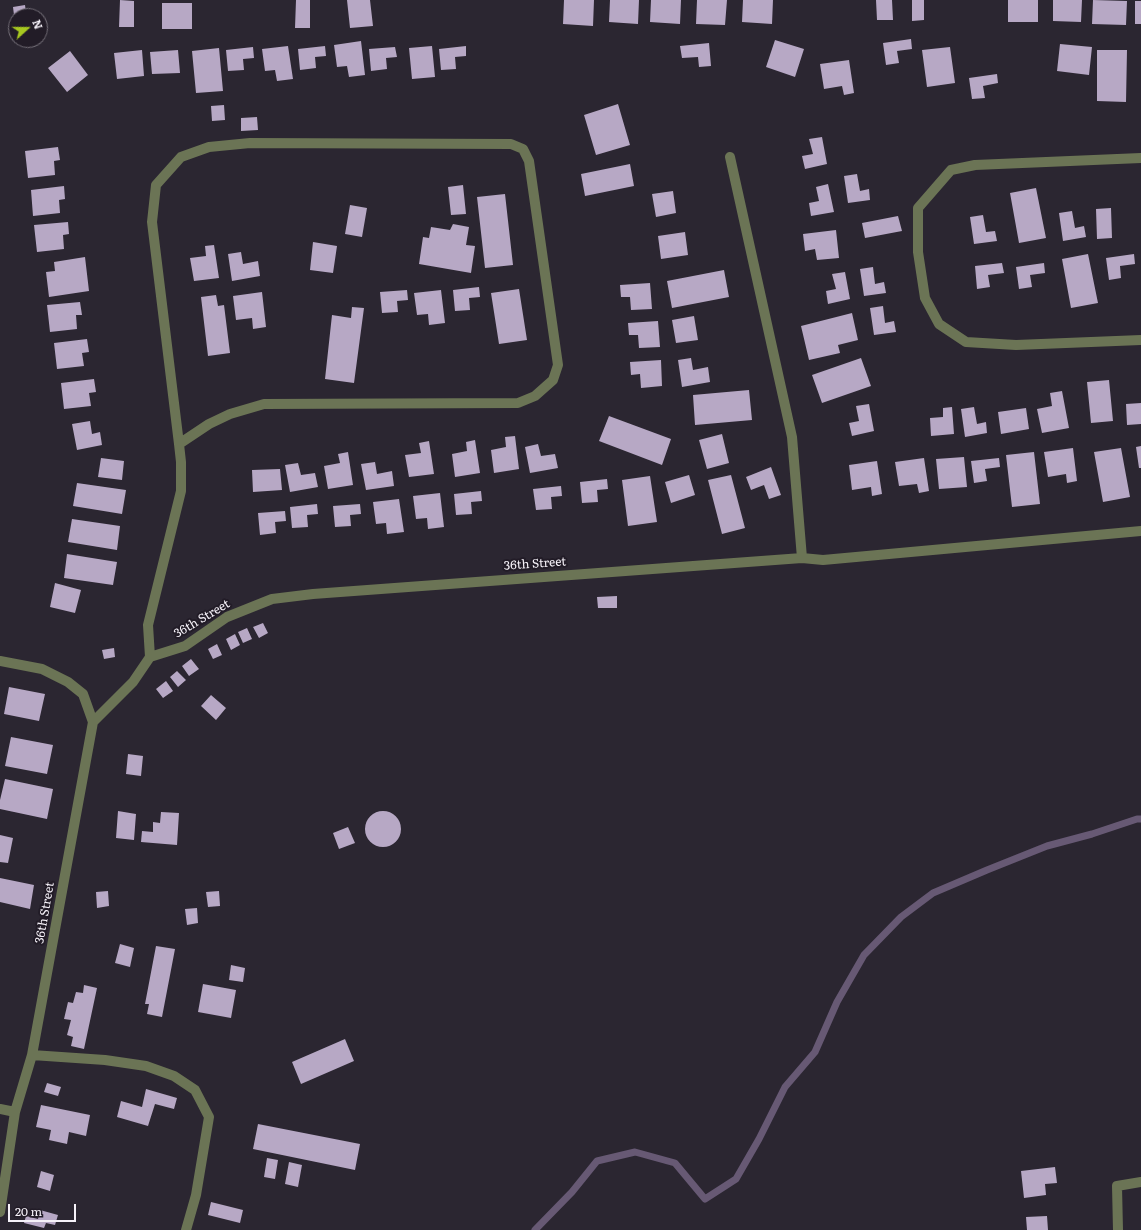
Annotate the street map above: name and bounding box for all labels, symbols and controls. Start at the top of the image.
north arrow [8,8,48,48]
text: N [29,17,47,31]
street label: 36th Street [503,555,567,573]
street label: 36th Street [172,597,232,641]
street label: 36th Street [32,881,58,945]
scale bar [10,1196,78,1222]
text: 20 m [15,1202,42,1220]

